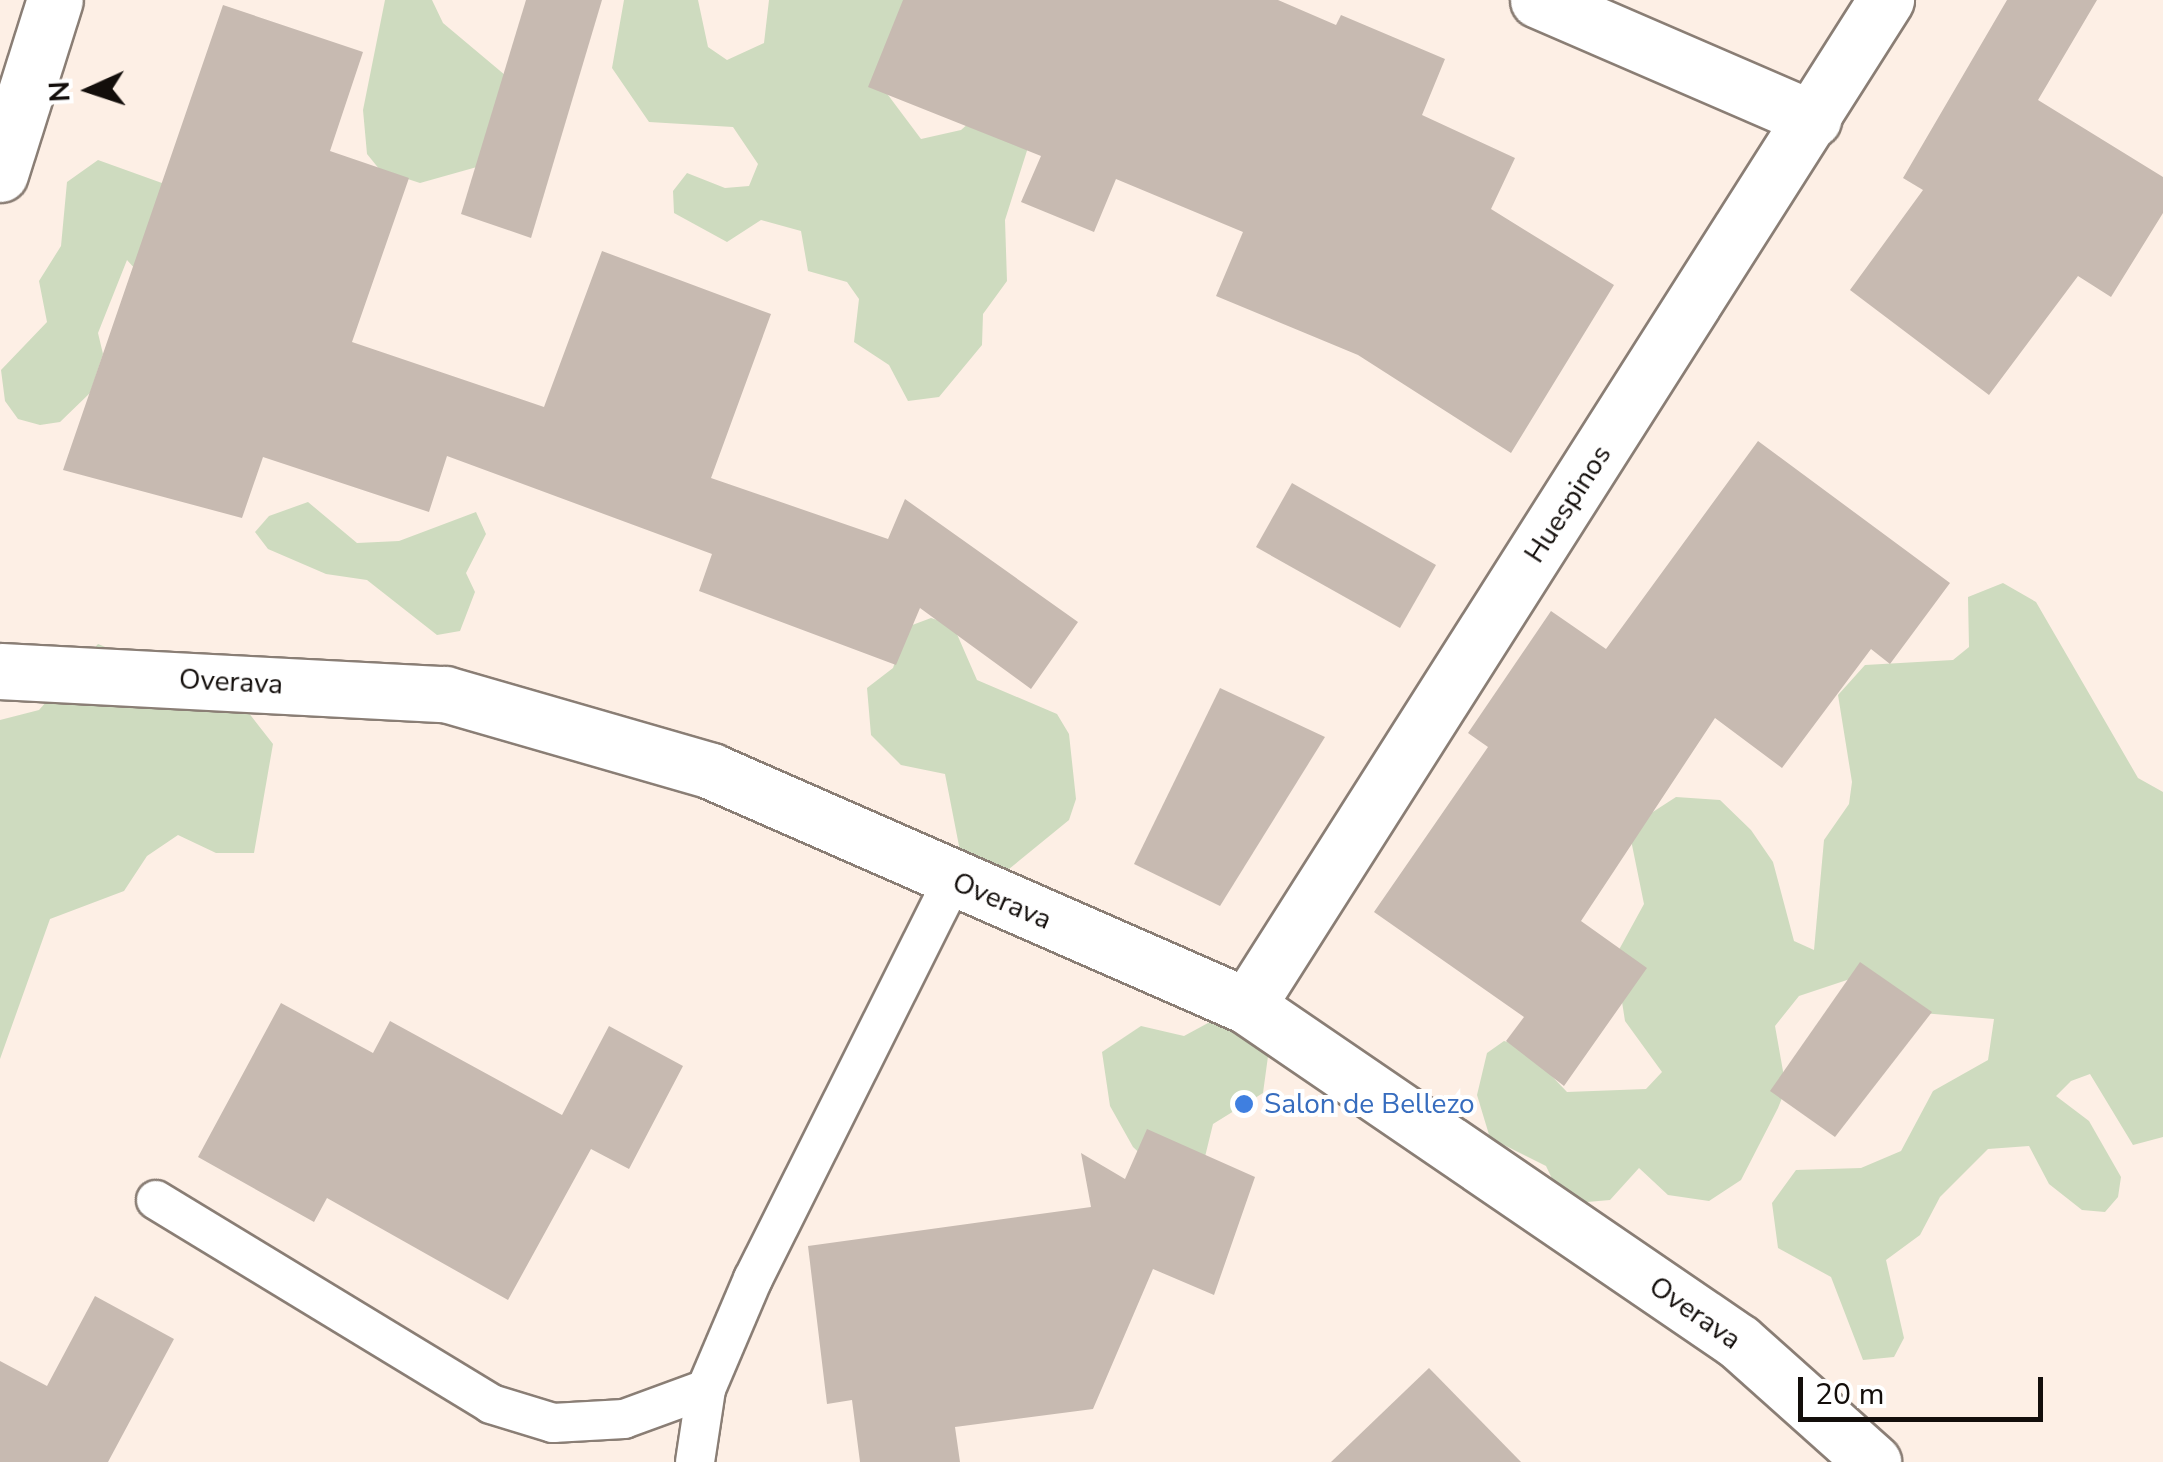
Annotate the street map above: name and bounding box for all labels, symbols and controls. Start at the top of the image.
north arrow [40,40,140,140]
text: N [41,80,80,103]
street label: Huespinos [1518,439,1618,569]
street label: Overava [178,662,284,702]
street label: Overava [948,865,1056,937]
place label: Salon de Bellezo [1264,1087,1475,1121]
marker: Salon de Bellezo [1233,1093,1255,1115]
street label: Overava [1643,1269,1747,1357]
scale bar [1803,1357,2048,1419]
text: 20 m [1815,1374,1884,1415]

